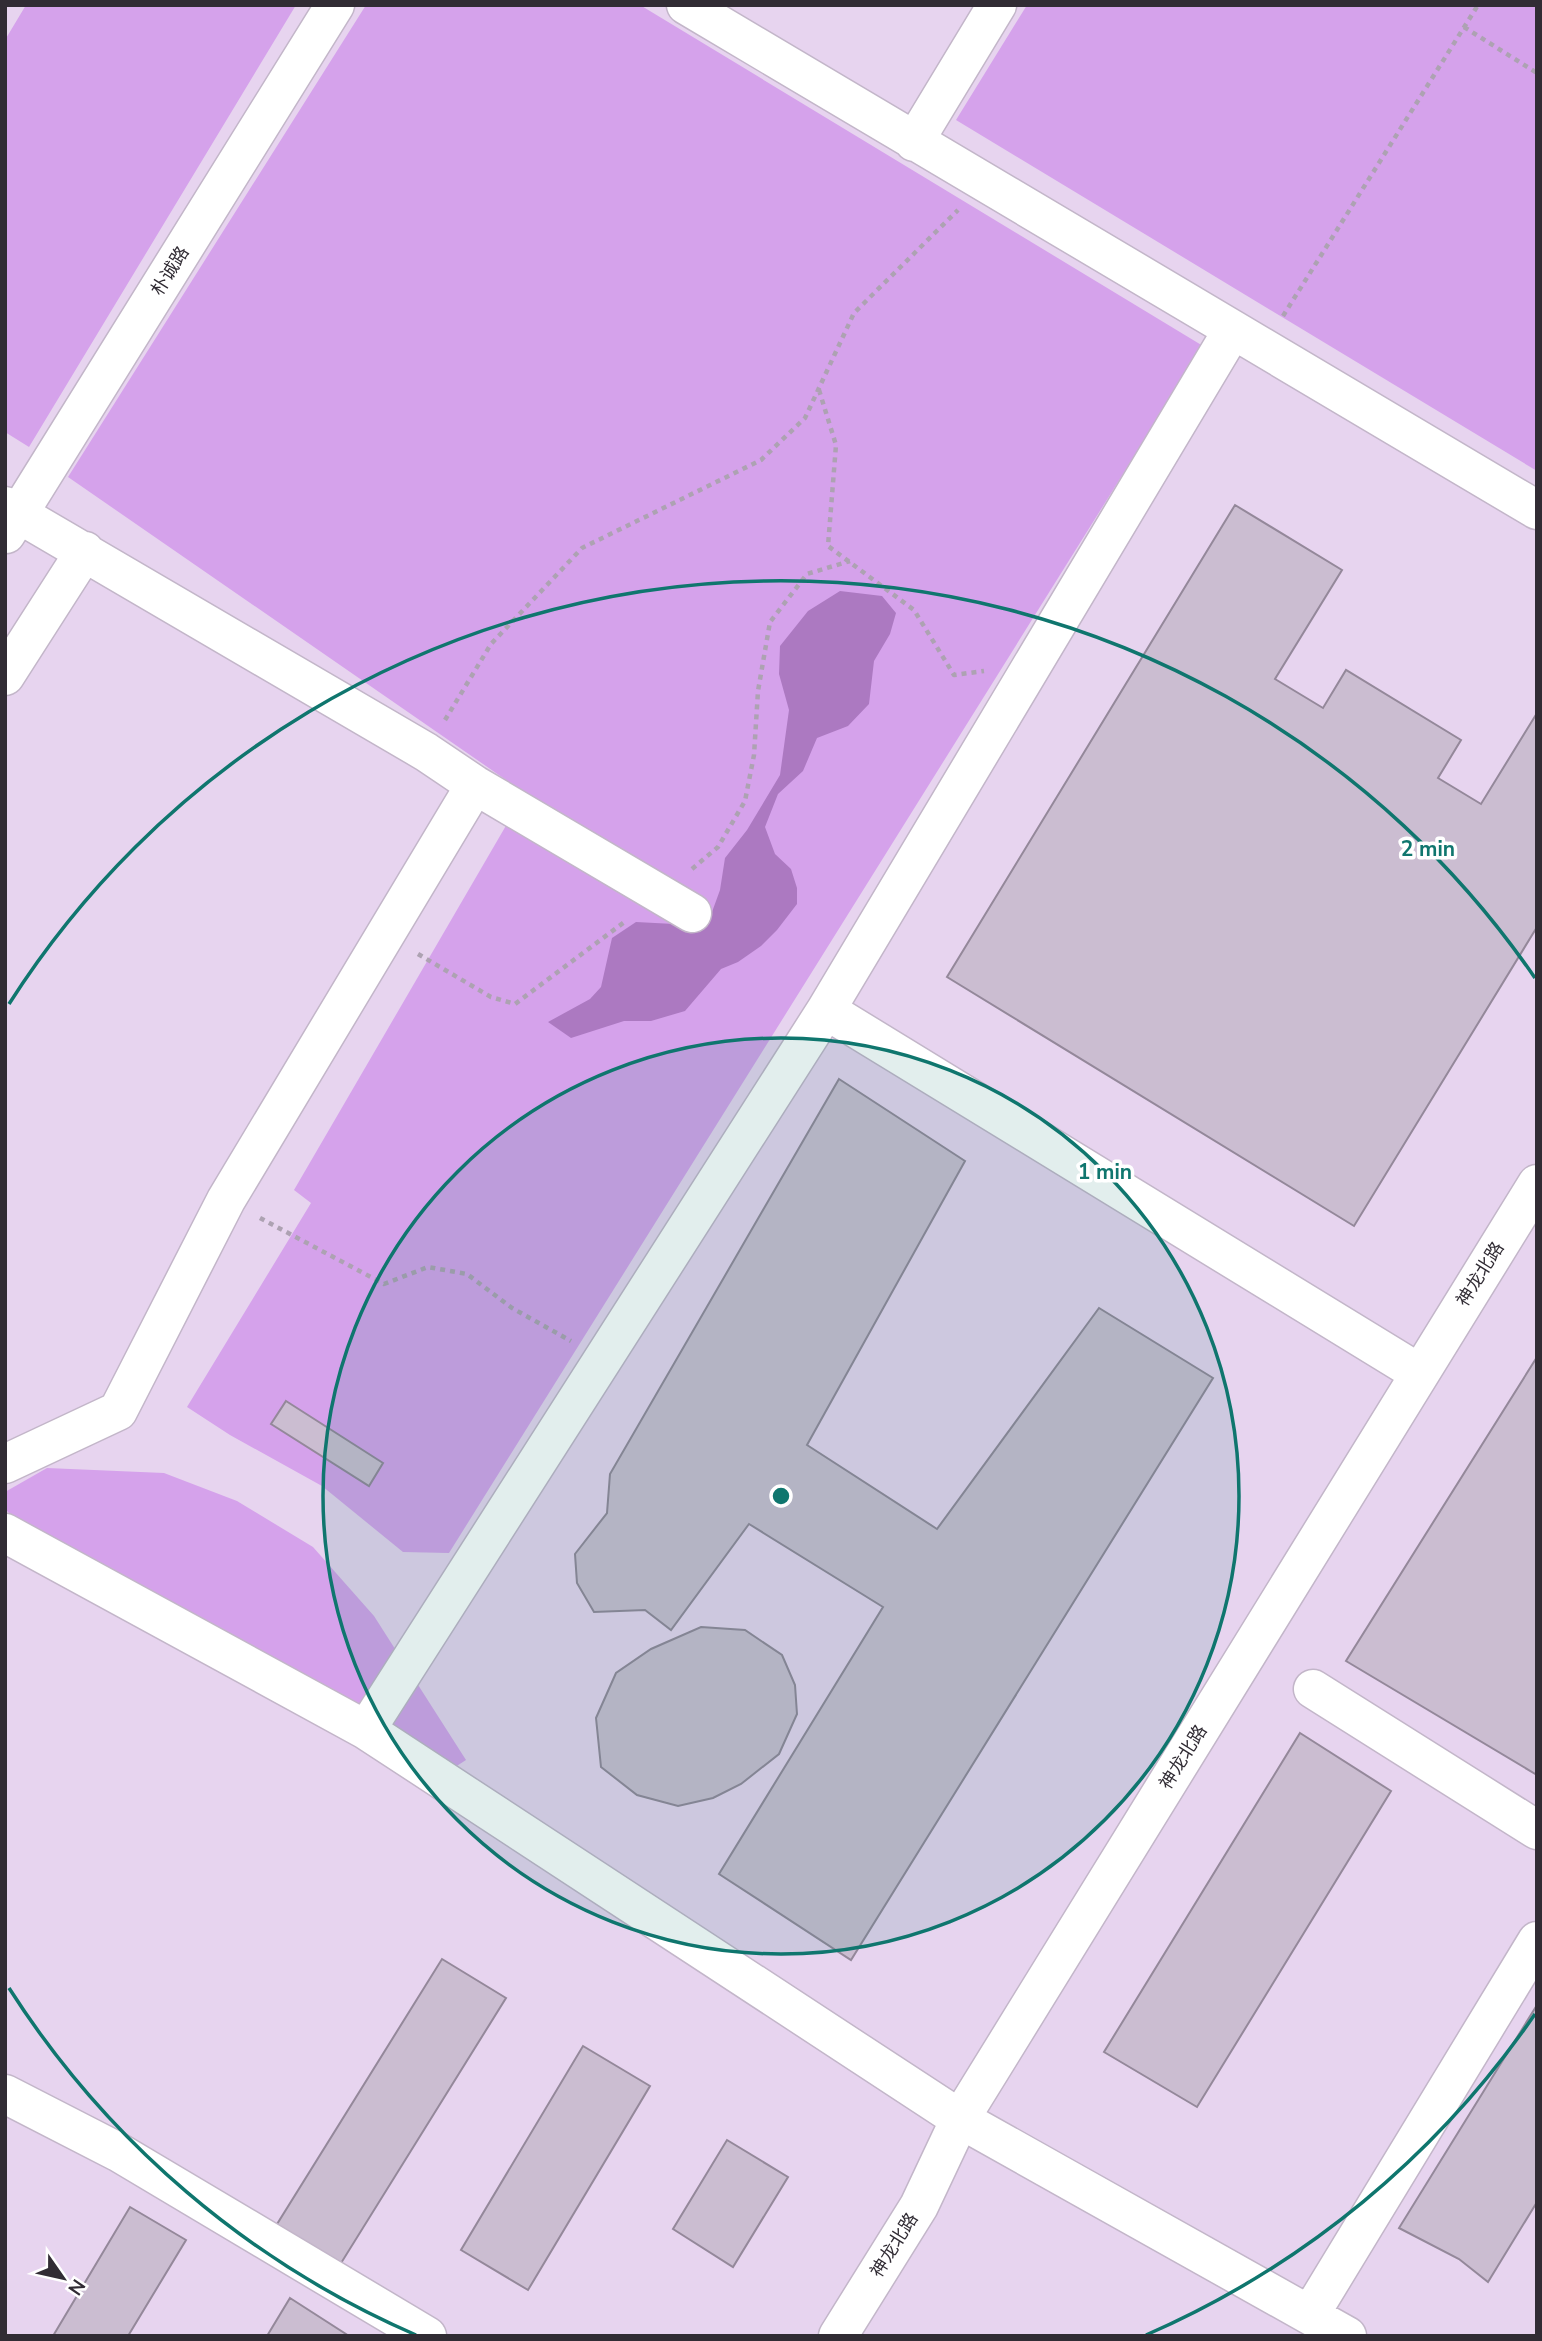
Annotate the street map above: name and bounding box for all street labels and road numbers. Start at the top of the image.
street label: 朴诚路 [146,242,194,300]
street label: 神龙北路 [1451,1237,1509,1311]
street label: 神龙北路 [1154,1720,1212,1794]
street label: 神龙北路 [865,2208,923,2282]

